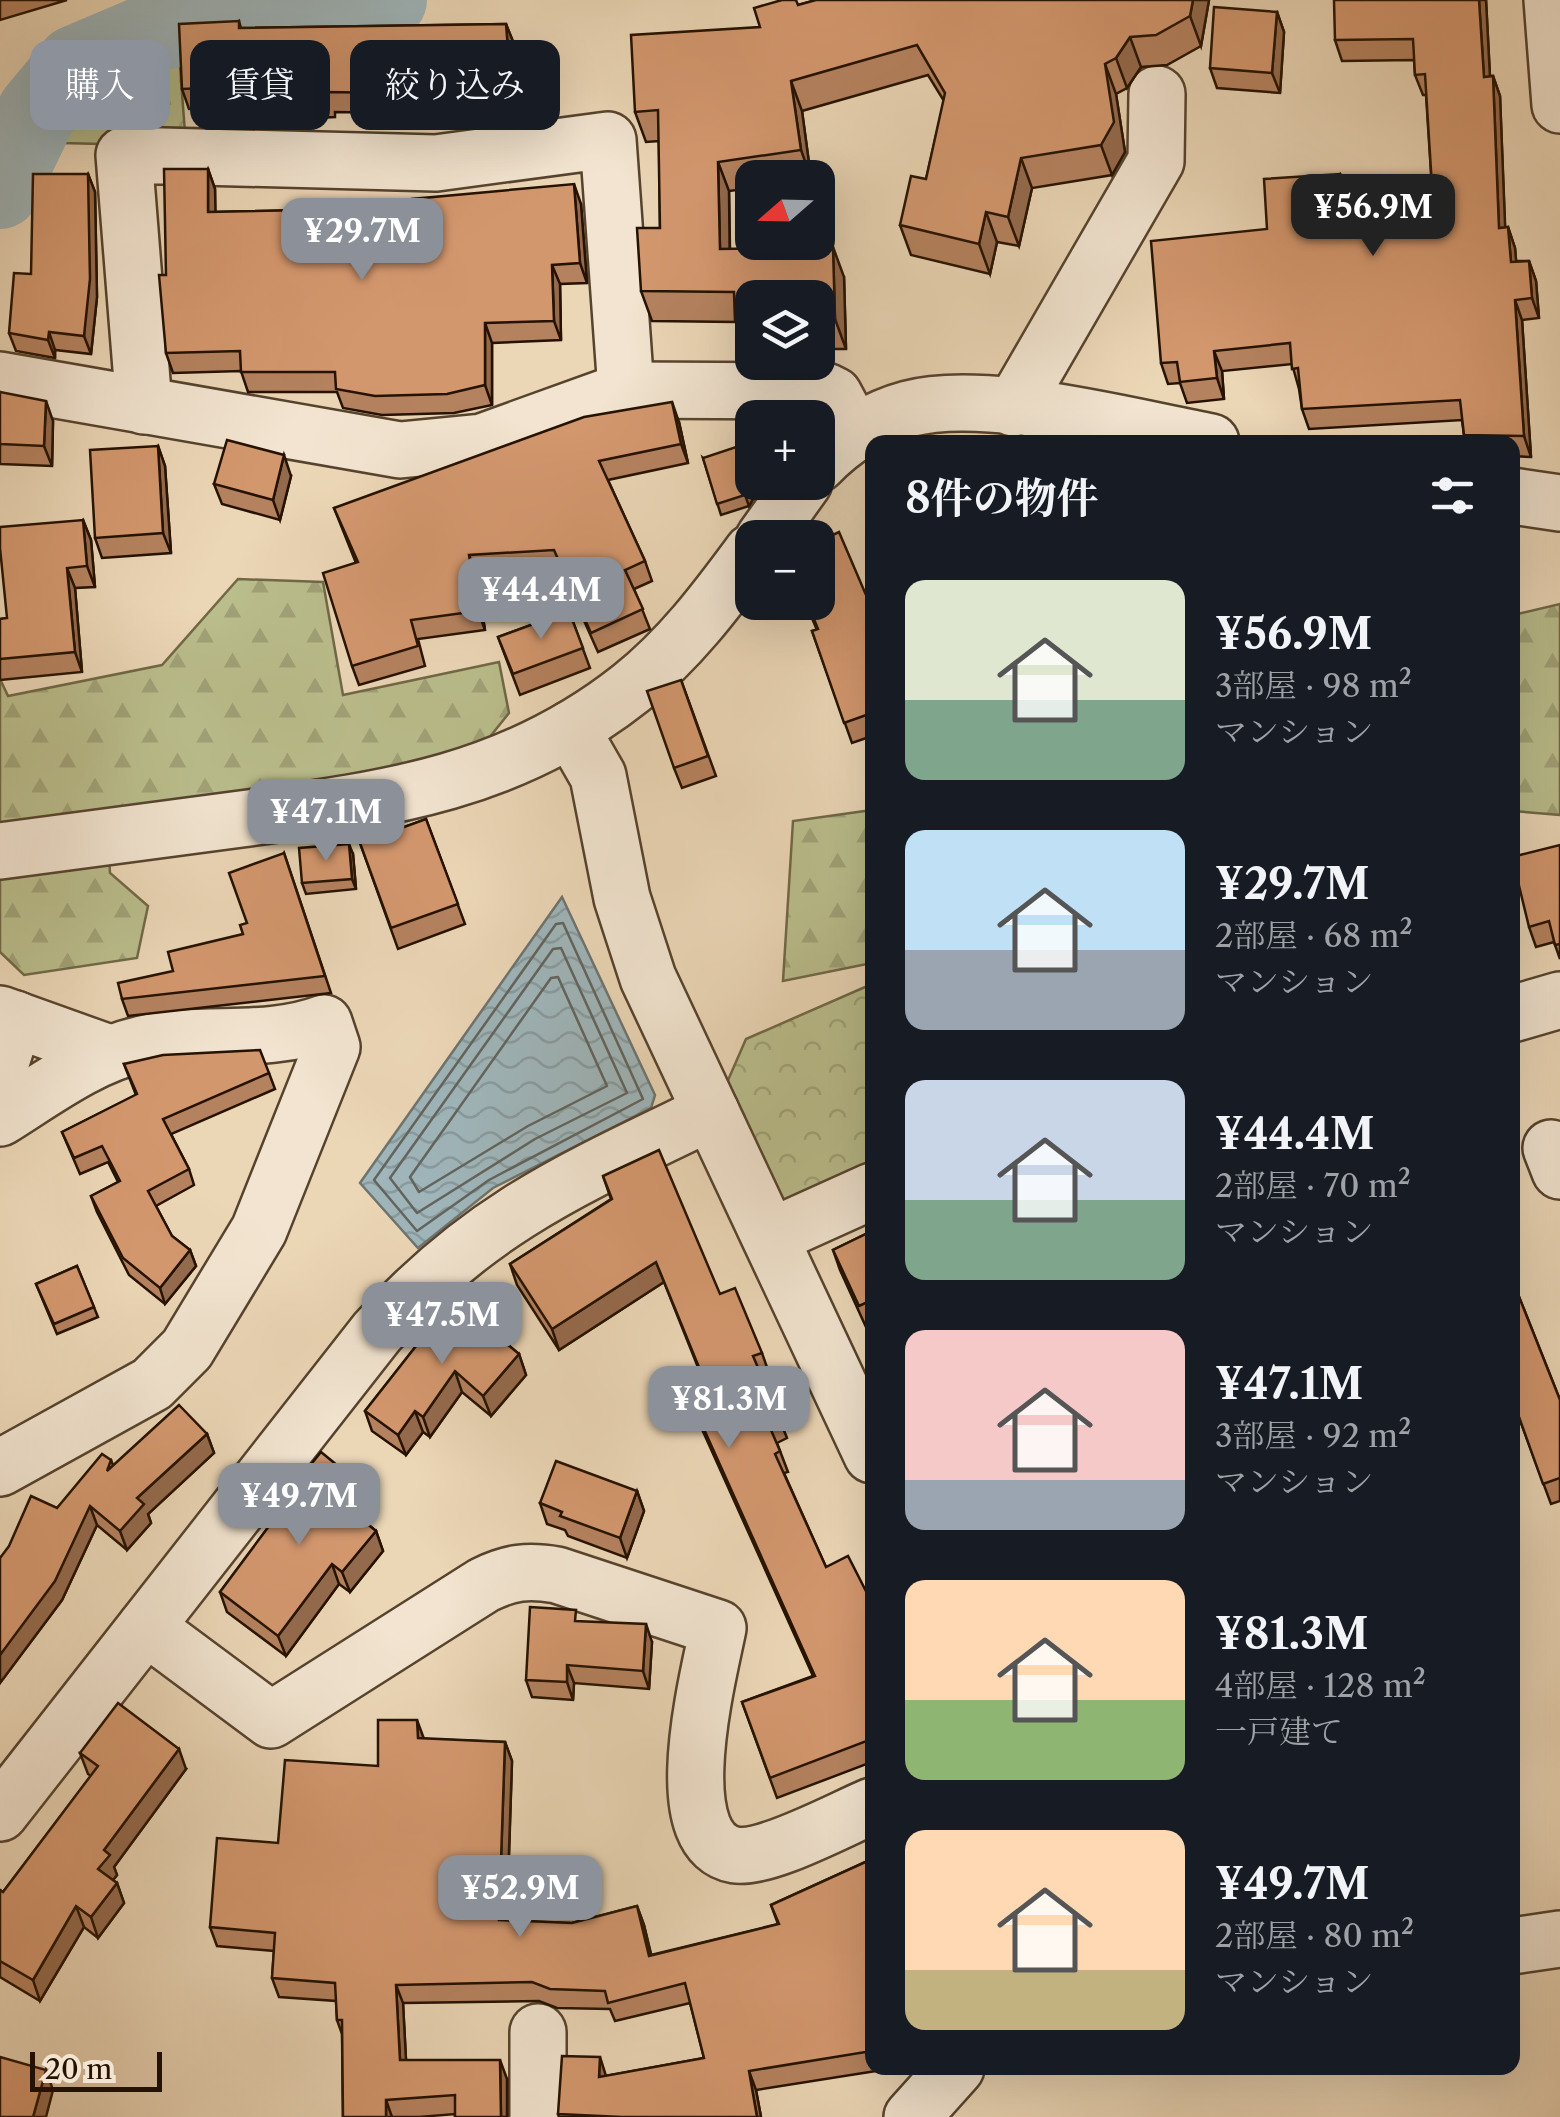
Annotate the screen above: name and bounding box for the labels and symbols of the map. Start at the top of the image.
north arrow [735,160,835,260]
pin: ¥56.9M [1292,174,1454,259]
pin: ¥29.7M [281,198,443,283]
pin: ¥44.4M [460,557,622,642]
pin: ¥47.1M [245,779,407,864]
pin: ¥47.5M [361,1282,523,1367]
pin: ¥81.3M [648,1366,810,1451]
pin: ¥49.7M [218,1463,380,1548]
pin: ¥52.9M [439,1855,601,1940]
scale bar [30,2047,162,2092]

